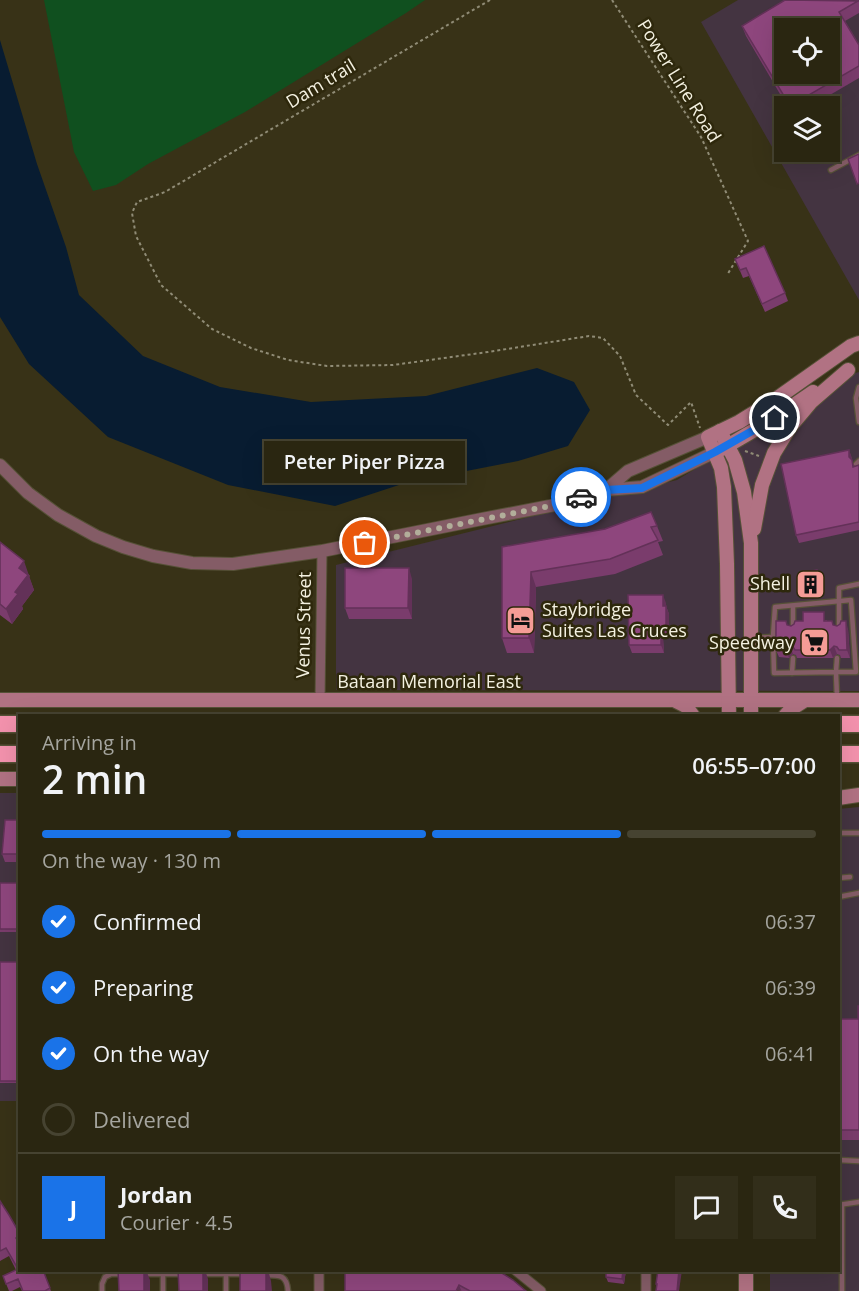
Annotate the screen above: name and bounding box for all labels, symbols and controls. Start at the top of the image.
street label: Power Line Road [632,15,727,146]
map controls [774,18,840,162]
button: locate [774,18,840,84]
street label: Dam trail [281,53,360,113]
button: layers [774,96,840,162]
pin [749,392,800,443]
icon: home [758,401,791,434]
callout: Peter Piper Pizza [264,441,466,483]
text: Peter Piper Pizza [284,448,445,475]
courier [551,467,611,527]
icon: car [565,481,598,514]
pin [339,517,390,568]
icon: bag [348,526,381,559]
building icon: Shell [795,568,827,600]
place label: Shell [750,571,790,595]
street label: Venus Street [290,572,316,678]
place label: Staybridge Suites Las Cruces [542,597,687,642]
hotel icon: Staybridge Suites Las Cruces [505,604,537,636]
supermarket icon: Speedway [799,627,831,659]
place label: Speedway [709,630,795,654]
street label: Bataan Memorial East [337,669,521,693]
text: Arriving in [42,729,137,756]
text: 06:55–07:00 [692,750,816,780]
text: 2 min [42,752,147,805]
text: On the way · 130 m [42,847,221,874]
icon: check [42,905,75,938]
text: Confirmed [93,906,202,936]
text: 06:37 [765,908,816,935]
icon: check [42,971,75,1004]
text: Preparing [93,972,193,1002]
text: 06:39 [765,974,816,1001]
icon: check [42,1037,75,1070]
text: On the way [93,1038,209,1068]
text: 06:41 [765,1040,816,1067]
text: Delivered [93,1104,191,1134]
button: chat [675,1176,738,1239]
button: phone [753,1176,816,1239]
text: Jordan [120,1179,193,1209]
text: J [70,1192,77,1222]
text: Courier · 4.5 [120,1209,233,1236]

